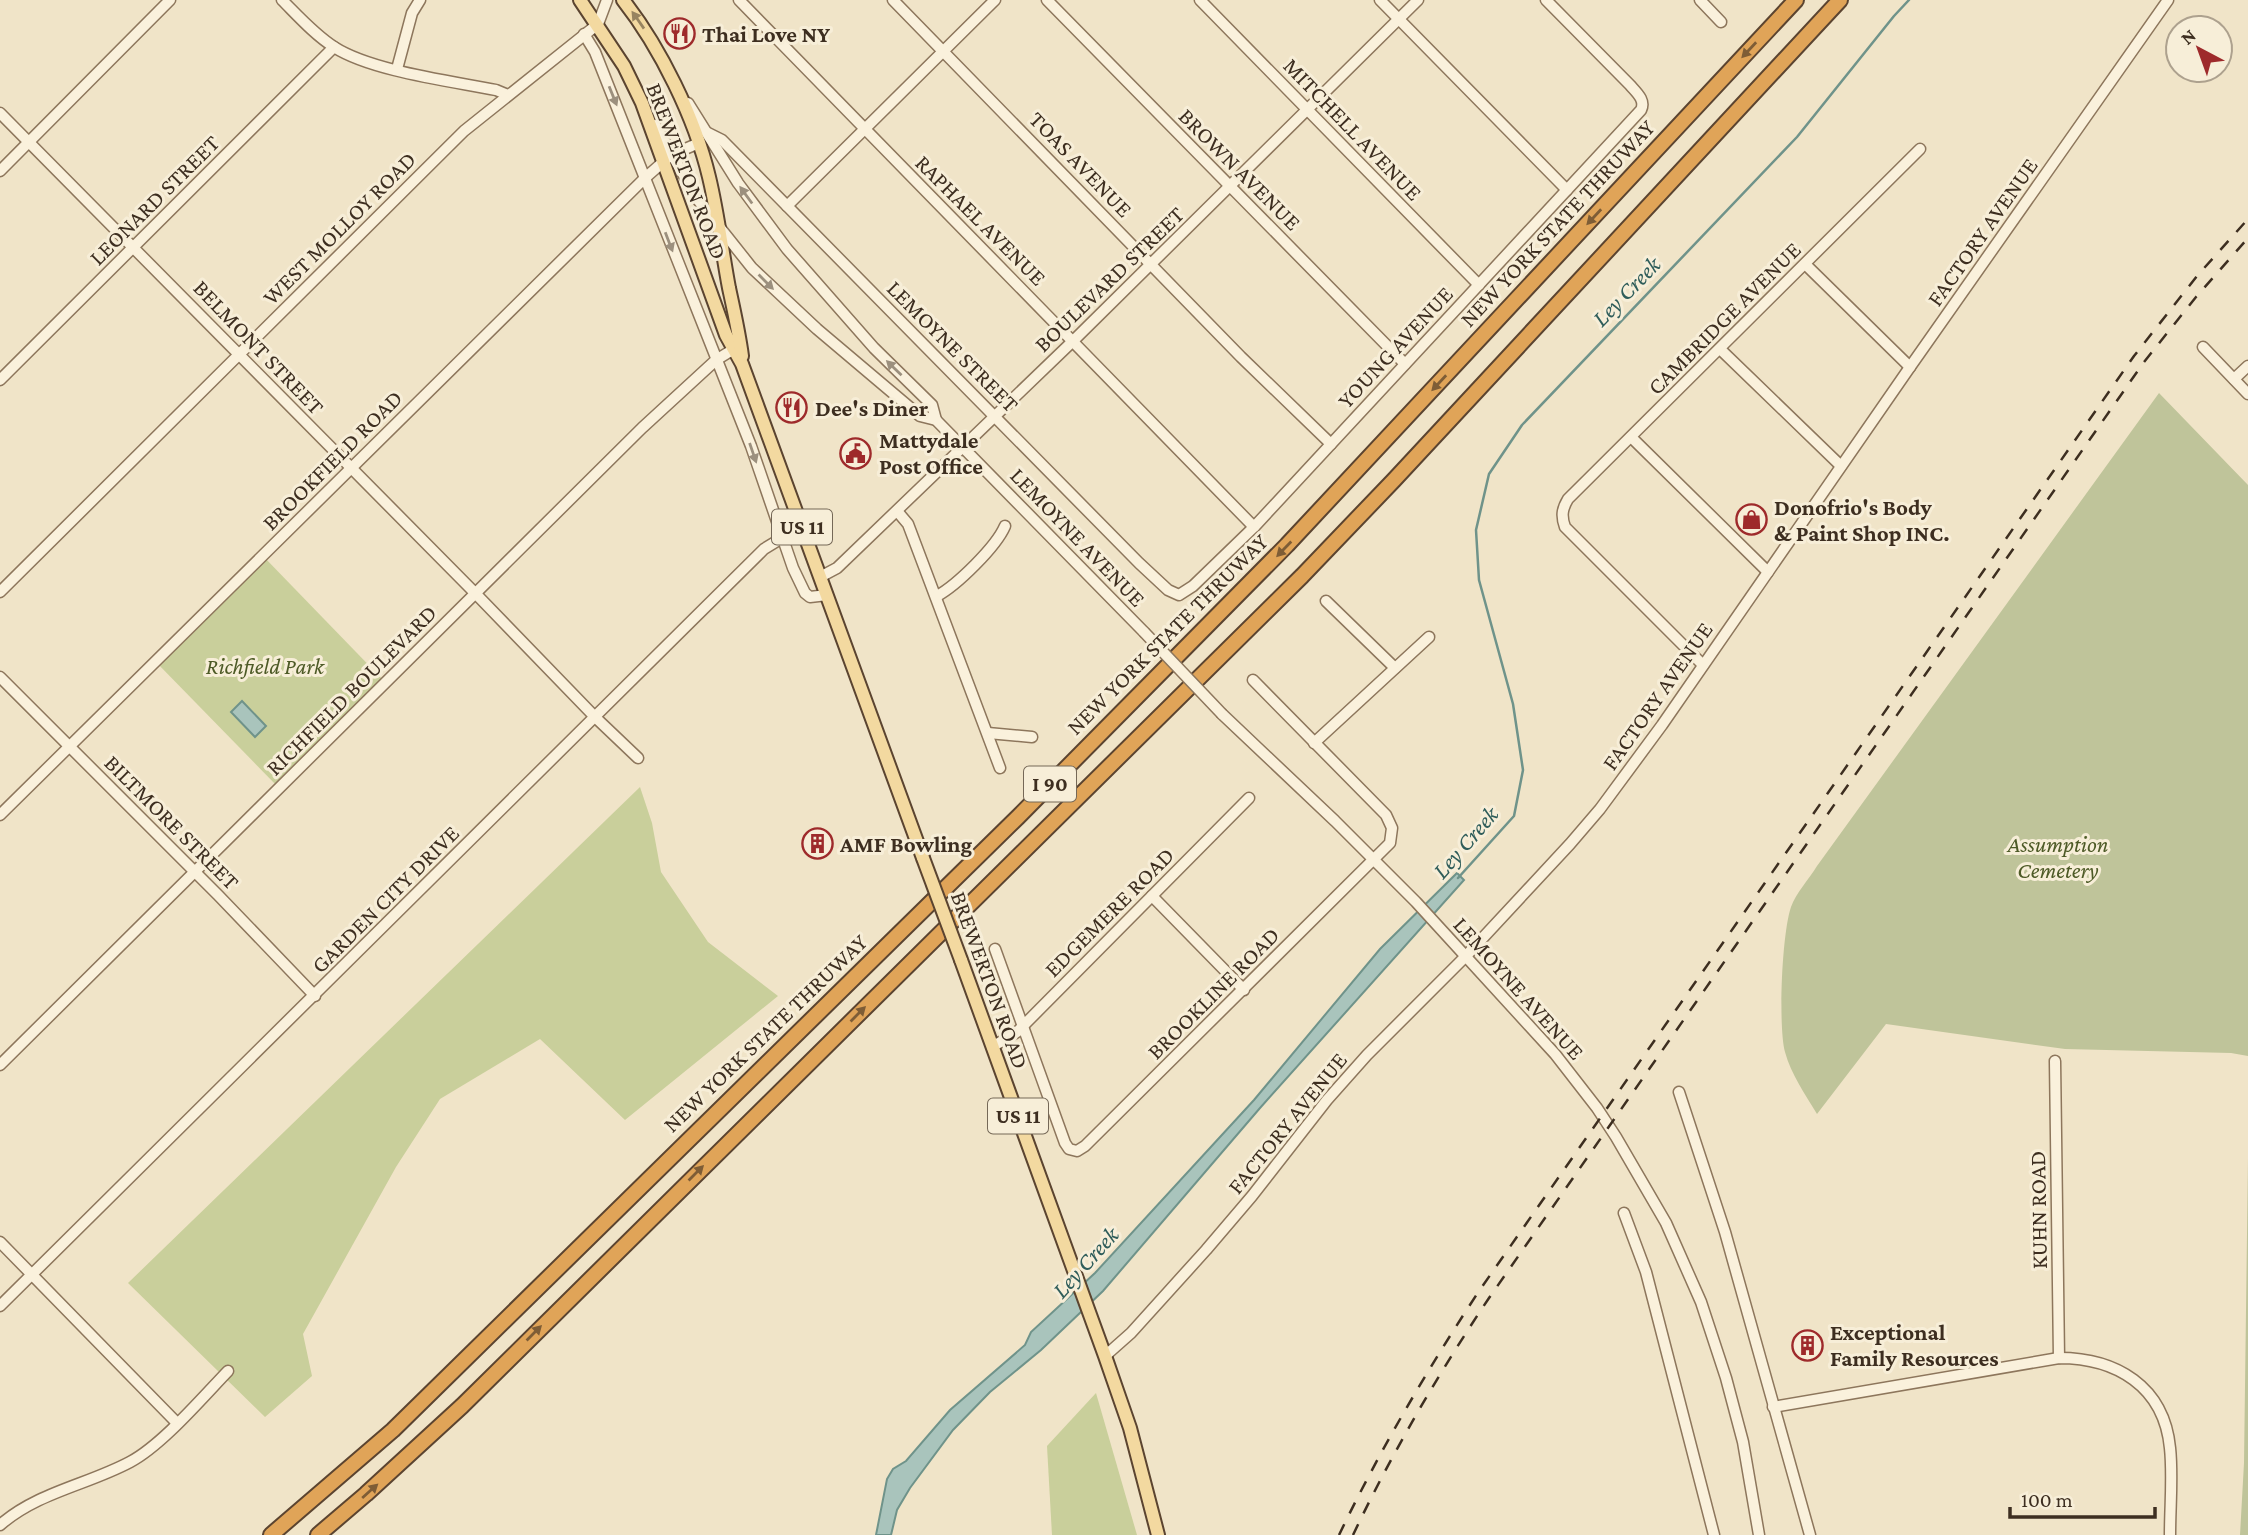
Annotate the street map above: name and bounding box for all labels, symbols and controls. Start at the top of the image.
one-way arrow [631,11,645,29]
north arrow [2164,14,2234,84]
restaurant icon: Thai Love NY [662,17,696,51]
place label: Thai Love NY [702,21,830,47]
text: N [2176,24,2200,49]
one-way arrow [1742,41,1758,58]
street label: MITCHELL AVENUE [1278,53,1428,205]
street label: BREWERTON ROAD [641,79,733,263]
one-way arrow [607,86,618,107]
street label: BROWN AVENUE [1174,103,1306,235]
street label: TOAS AVENUE [1024,106,1138,222]
street label: NEW YORK STATE THRUWAY [1454,114,1660,332]
street label: LEONARD STREET [84,129,225,270]
street label: WEST MOLLOY ROAD [257,146,421,310]
street label: RAPHAEL AVENUE [910,149,1052,291]
street label: FACTORY AVENUE [1921,153,2043,311]
one-way arrow [740,186,754,204]
street label: BOULEVARD STREET [1029,201,1189,357]
one-way arrow [1587,208,1603,225]
one-way arrow [664,231,675,252]
street label: CAMBRIDGE AVENUE [1642,236,1806,400]
water label: Ley Creek [1586,249,1667,331]
one-way arrow [757,273,774,289]
street label: BELMONT STREET [188,275,330,420]
street label: LEMOYNE STREET [882,275,1025,418]
street label: YOUNG AVENUE [1332,281,1458,413]
one-way arrow [886,360,903,376]
one-way arrow [1431,374,1447,392]
street label: BROOKFIELD ROAD [257,385,407,535]
restaurant icon: Dee's Diner [775,391,809,425]
place label: Dee's Diner [815,395,928,421]
place label: Mattydale Post Office [879,427,983,479]
public building icon: Mattydale Post Office [839,436,873,470]
one-way arrow [748,443,759,464]
street label: LEMOYNE AVENUE [1005,462,1151,612]
place label: Donofrio's Body & Paint Shop INC. [1774,494,1950,546]
shop icon: Donofrio's Body & Paint Shop INC. [1734,503,1768,537]
road number: US 11 [772,510,832,544]
street label: NEW YORK STATE THRUWAY [1061,528,1273,740]
one-way arrow [1276,540,1292,557]
street label: RICHFIELD BOULEVARD [260,599,442,781]
street label: FACTORY AVENUE [1596,617,1718,775]
park label: Richfield Park [206,653,325,679]
street label: BILTMORE STREET [99,749,245,895]
road number: I 90 [1024,766,1076,802]
water label: Ley Creek [1426,799,1505,883]
street label: GARDEN CITY DRIVE [306,820,464,978]
building icon: AMF Bowling [800,827,834,861]
place label: AMF Bowling [839,831,972,857]
park label: Assumption Cemetery [2006,831,2109,883]
street label: EDGEMERE ROAD [1039,842,1179,982]
street label: BREWERTON ROAD [946,888,1034,1072]
street label: LEMOYNE AVENUE [1448,911,1590,1065]
street label: BROOKLINE ROAD [1142,922,1284,1064]
street label: NEW YORK STATE THRUWAY [658,928,873,1137]
one-way arrow [849,1006,866,1022]
street label: FACTORY AVENUE [1222,1047,1352,1199]
road number: US 11 [988,1098,1048,1134]
street label: KUHN ROAD [2024,1151,2052,1269]
one-way arrow [687,1166,704,1182]
water label: Ley Creek [1046,1220,1125,1303]
place label: Exceptional Family Resources [1830,1319,1999,1371]
one-way arrow [525,1326,542,1342]
building icon: Exceptional Family Resources [1790,1328,1824,1362]
scale bar [2010,1476,2155,1520]
one-way arrow [361,1483,378,1499]
text: 100 m [2021,1488,2073,1512]

